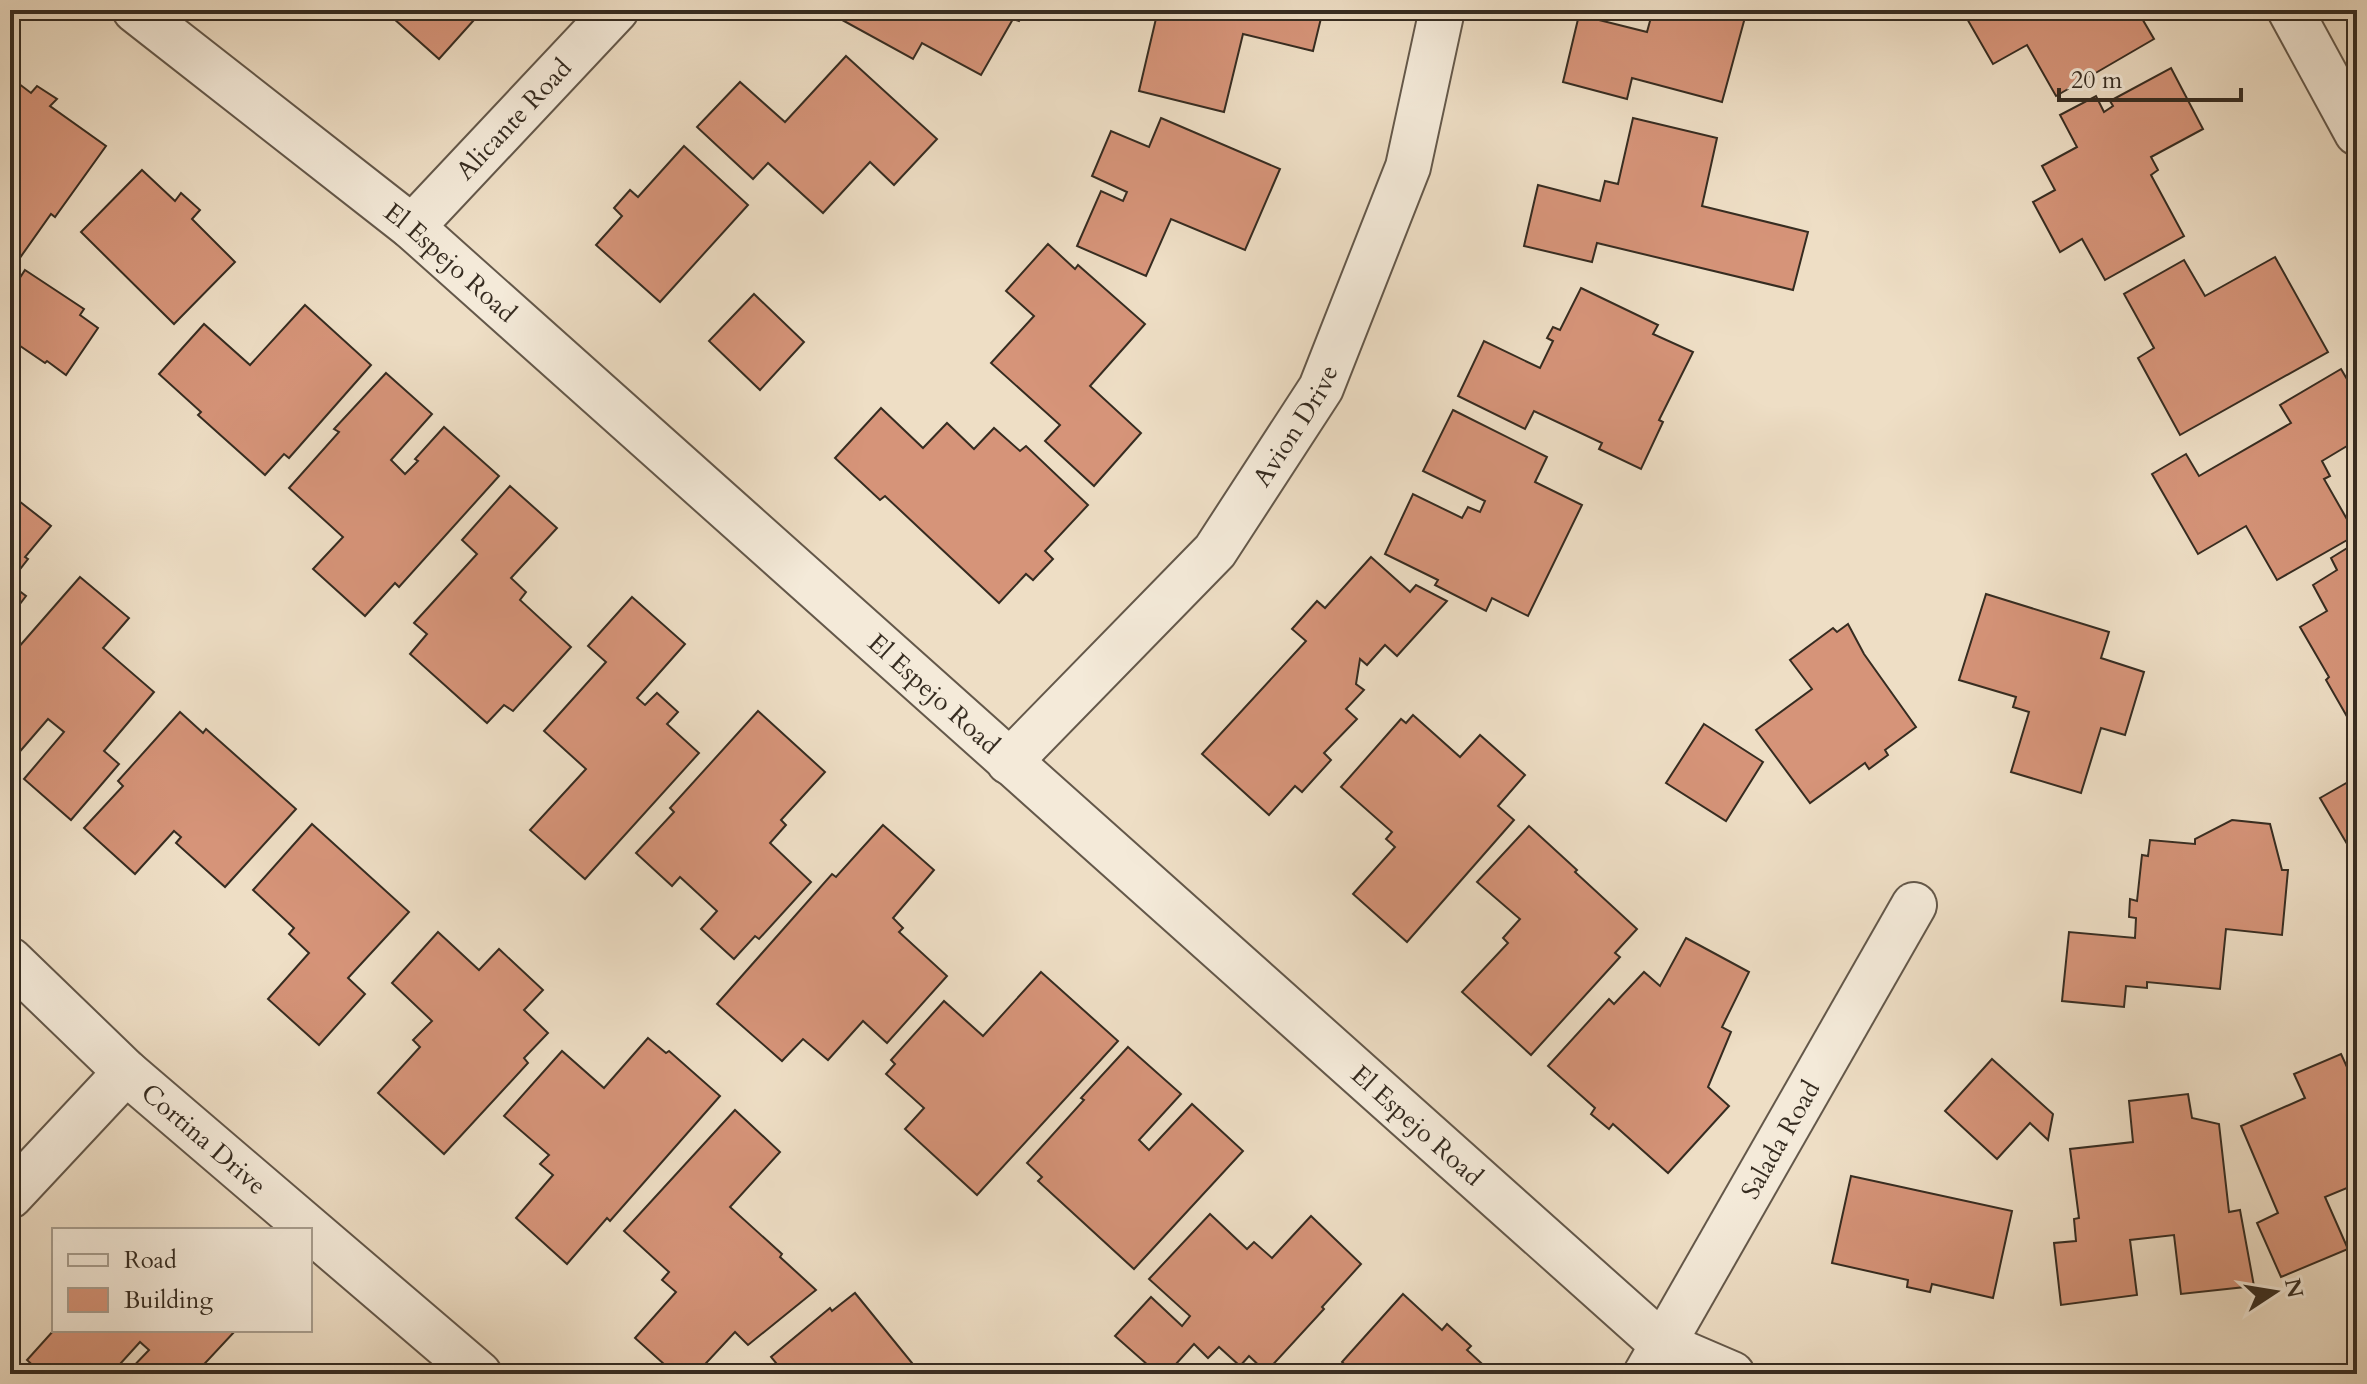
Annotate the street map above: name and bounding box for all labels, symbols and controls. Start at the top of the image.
street label: Alicante Road [448,51,580,188]
scale bar [2059,52,2241,102]
text: 20 m [2071,64,2123,97]
street label: El Espejo Road [377,195,524,330]
street label: Avion Drive [1245,360,1346,494]
street label: El Espejo Road [860,626,1007,762]
street label: El Espejo Road [1344,1057,1490,1194]
street label: Salada Road [1733,1074,1828,1206]
street label: Cortina Drive [134,1076,274,1203]
legend [52,1228,312,1332]
text: Road [124,1244,177,1277]
north arrow [2235,1252,2315,1332]
text: N [2277,1276,2310,1301]
text: Building [124,1284,214,1317]

